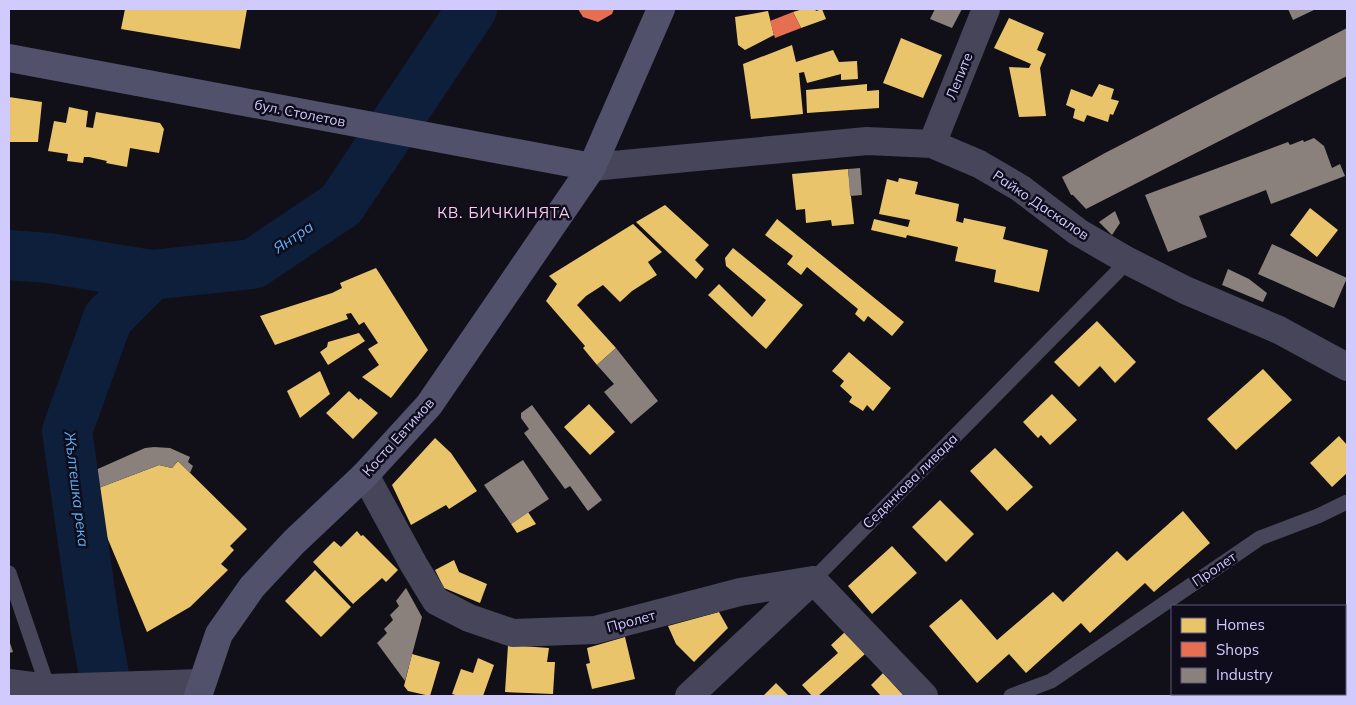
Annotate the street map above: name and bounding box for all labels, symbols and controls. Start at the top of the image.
street label: Лепите [941,50,977,102]
street label: бул. Столетов [253,95,347,131]
street label: Райко Даскалов [989,166,1093,244]
district label: КВ. БИЧКИНЯТА [437,203,571,222]
water label: Янтра [268,217,317,258]
street label: Коста Евтимов [358,394,438,480]
water label: Жълтешка река [60,429,93,548]
street label: Седянкова ливада [859,430,961,532]
street label: Пролет [1188,547,1240,590]
legend [1171,605,1346,695]
street label: Пролет [605,606,658,636]
text: Homes [1216,615,1265,634]
text: Shops [1216,640,1259,659]
text: Industry [1216,665,1273,684]

